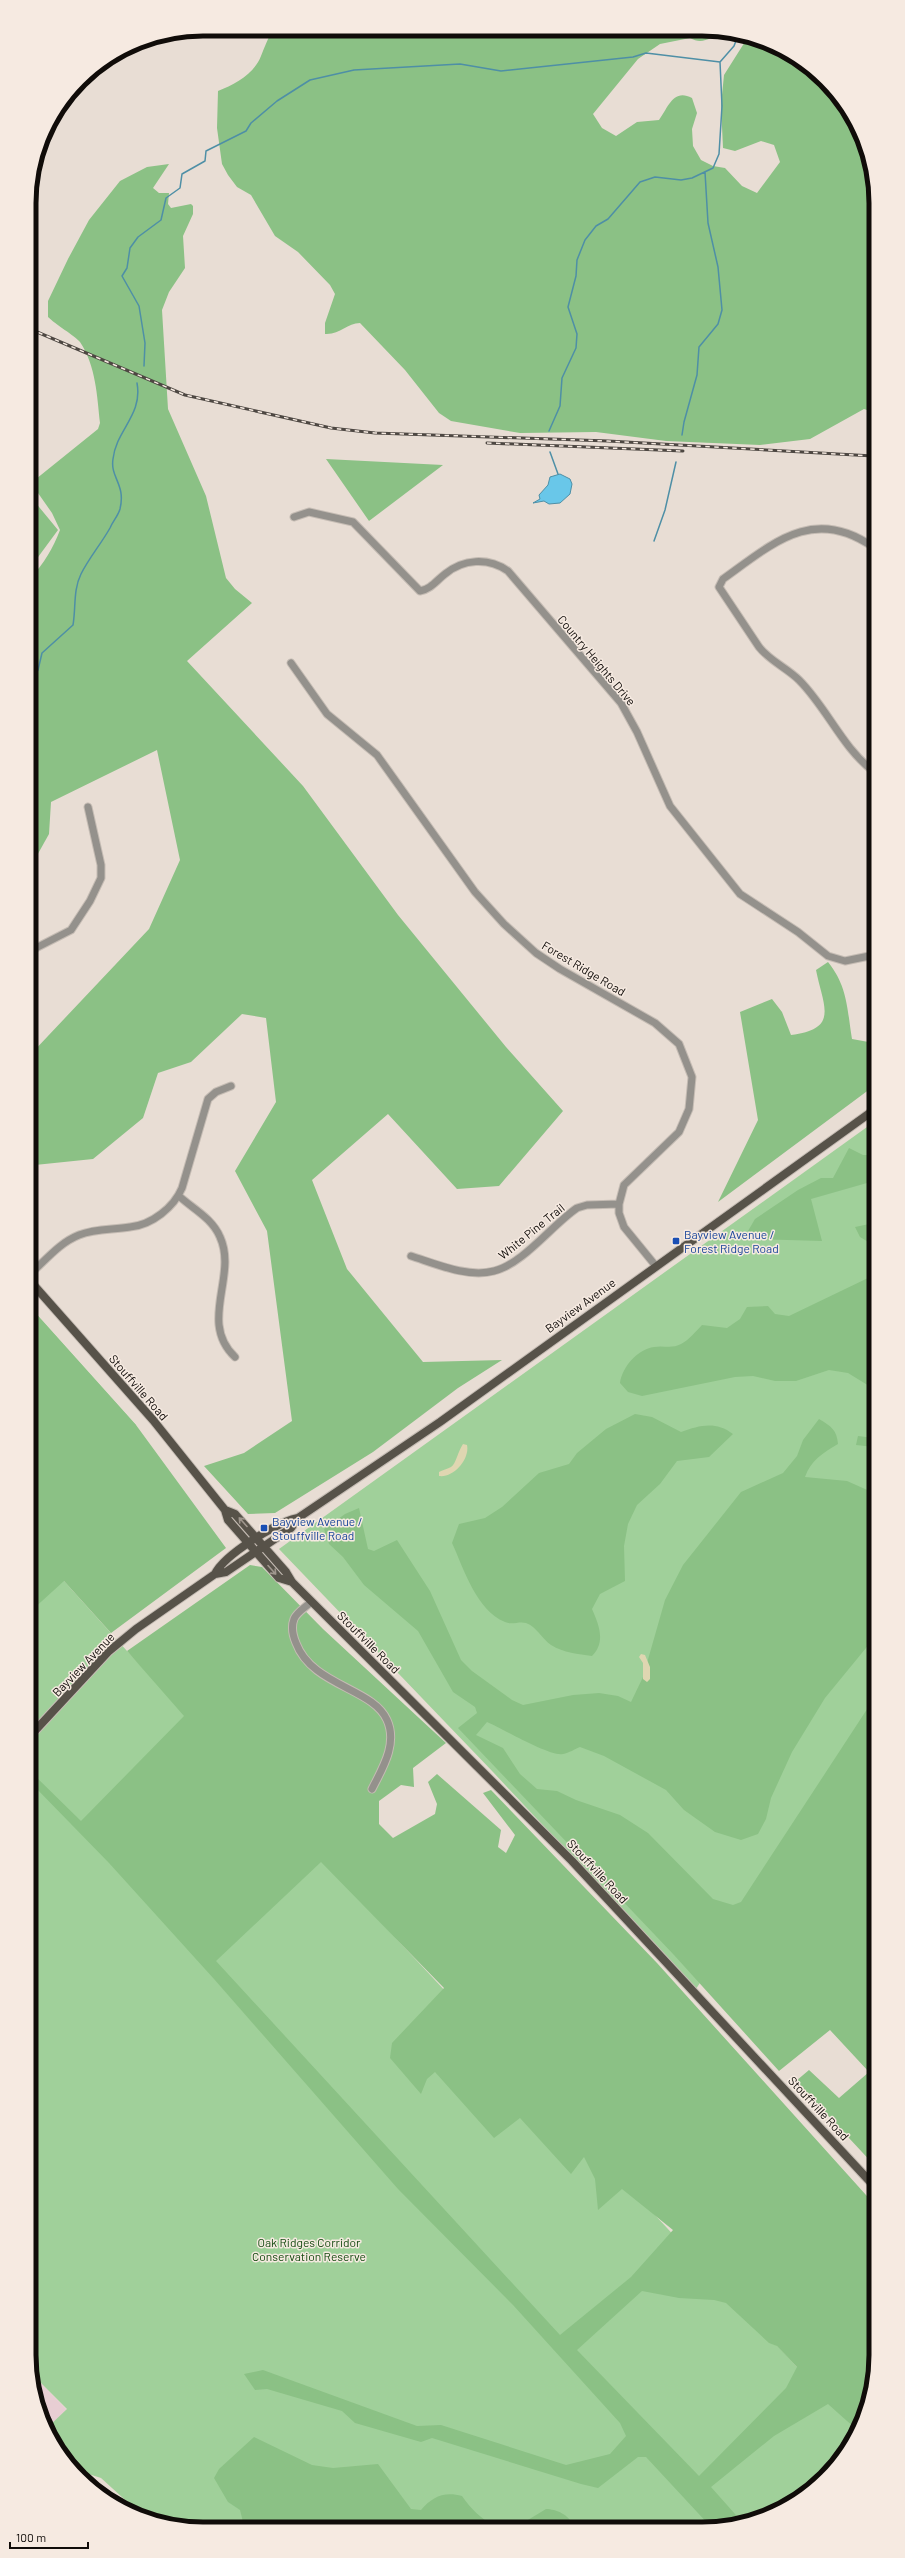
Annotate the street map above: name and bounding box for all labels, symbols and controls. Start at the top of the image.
street label: Country Heights Drive [555,612,639,708]
street label: Forest Ridge Road [540,938,628,998]
street label: White Pine Trail [495,1200,567,1262]
place label: Bayview Avenue / Forest Ridge Road [684,1227,779,1255]
marker: Bayview Avenue / Forest Ridge Road [671,1236,681,1246]
street label: Bayview Avenue [542,1275,618,1335]
street label: Stouffville Road [107,1351,171,1423]
place label: Bayview Avenue / Stouffville Road [272,1514,362,1542]
one-way arrow [238,1517,247,1527]
marker: Bayview Avenue / Stouffville Road [259,1523,269,1533]
one-way arrow [267,1565,277,1575]
street label: Stouffville Road [335,1608,403,1676]
street label: Bayview Avenue [49,1629,117,1699]
street label: Stouffville Road [565,1836,631,1906]
street label: Stouffville Road [786,2073,852,2143]
park label: Oak Ridges Corridor Conservation Reserve [252,2235,366,2263]
scale bar [10,2524,88,2550]
text: 100 m [16,2530,46,2544]

